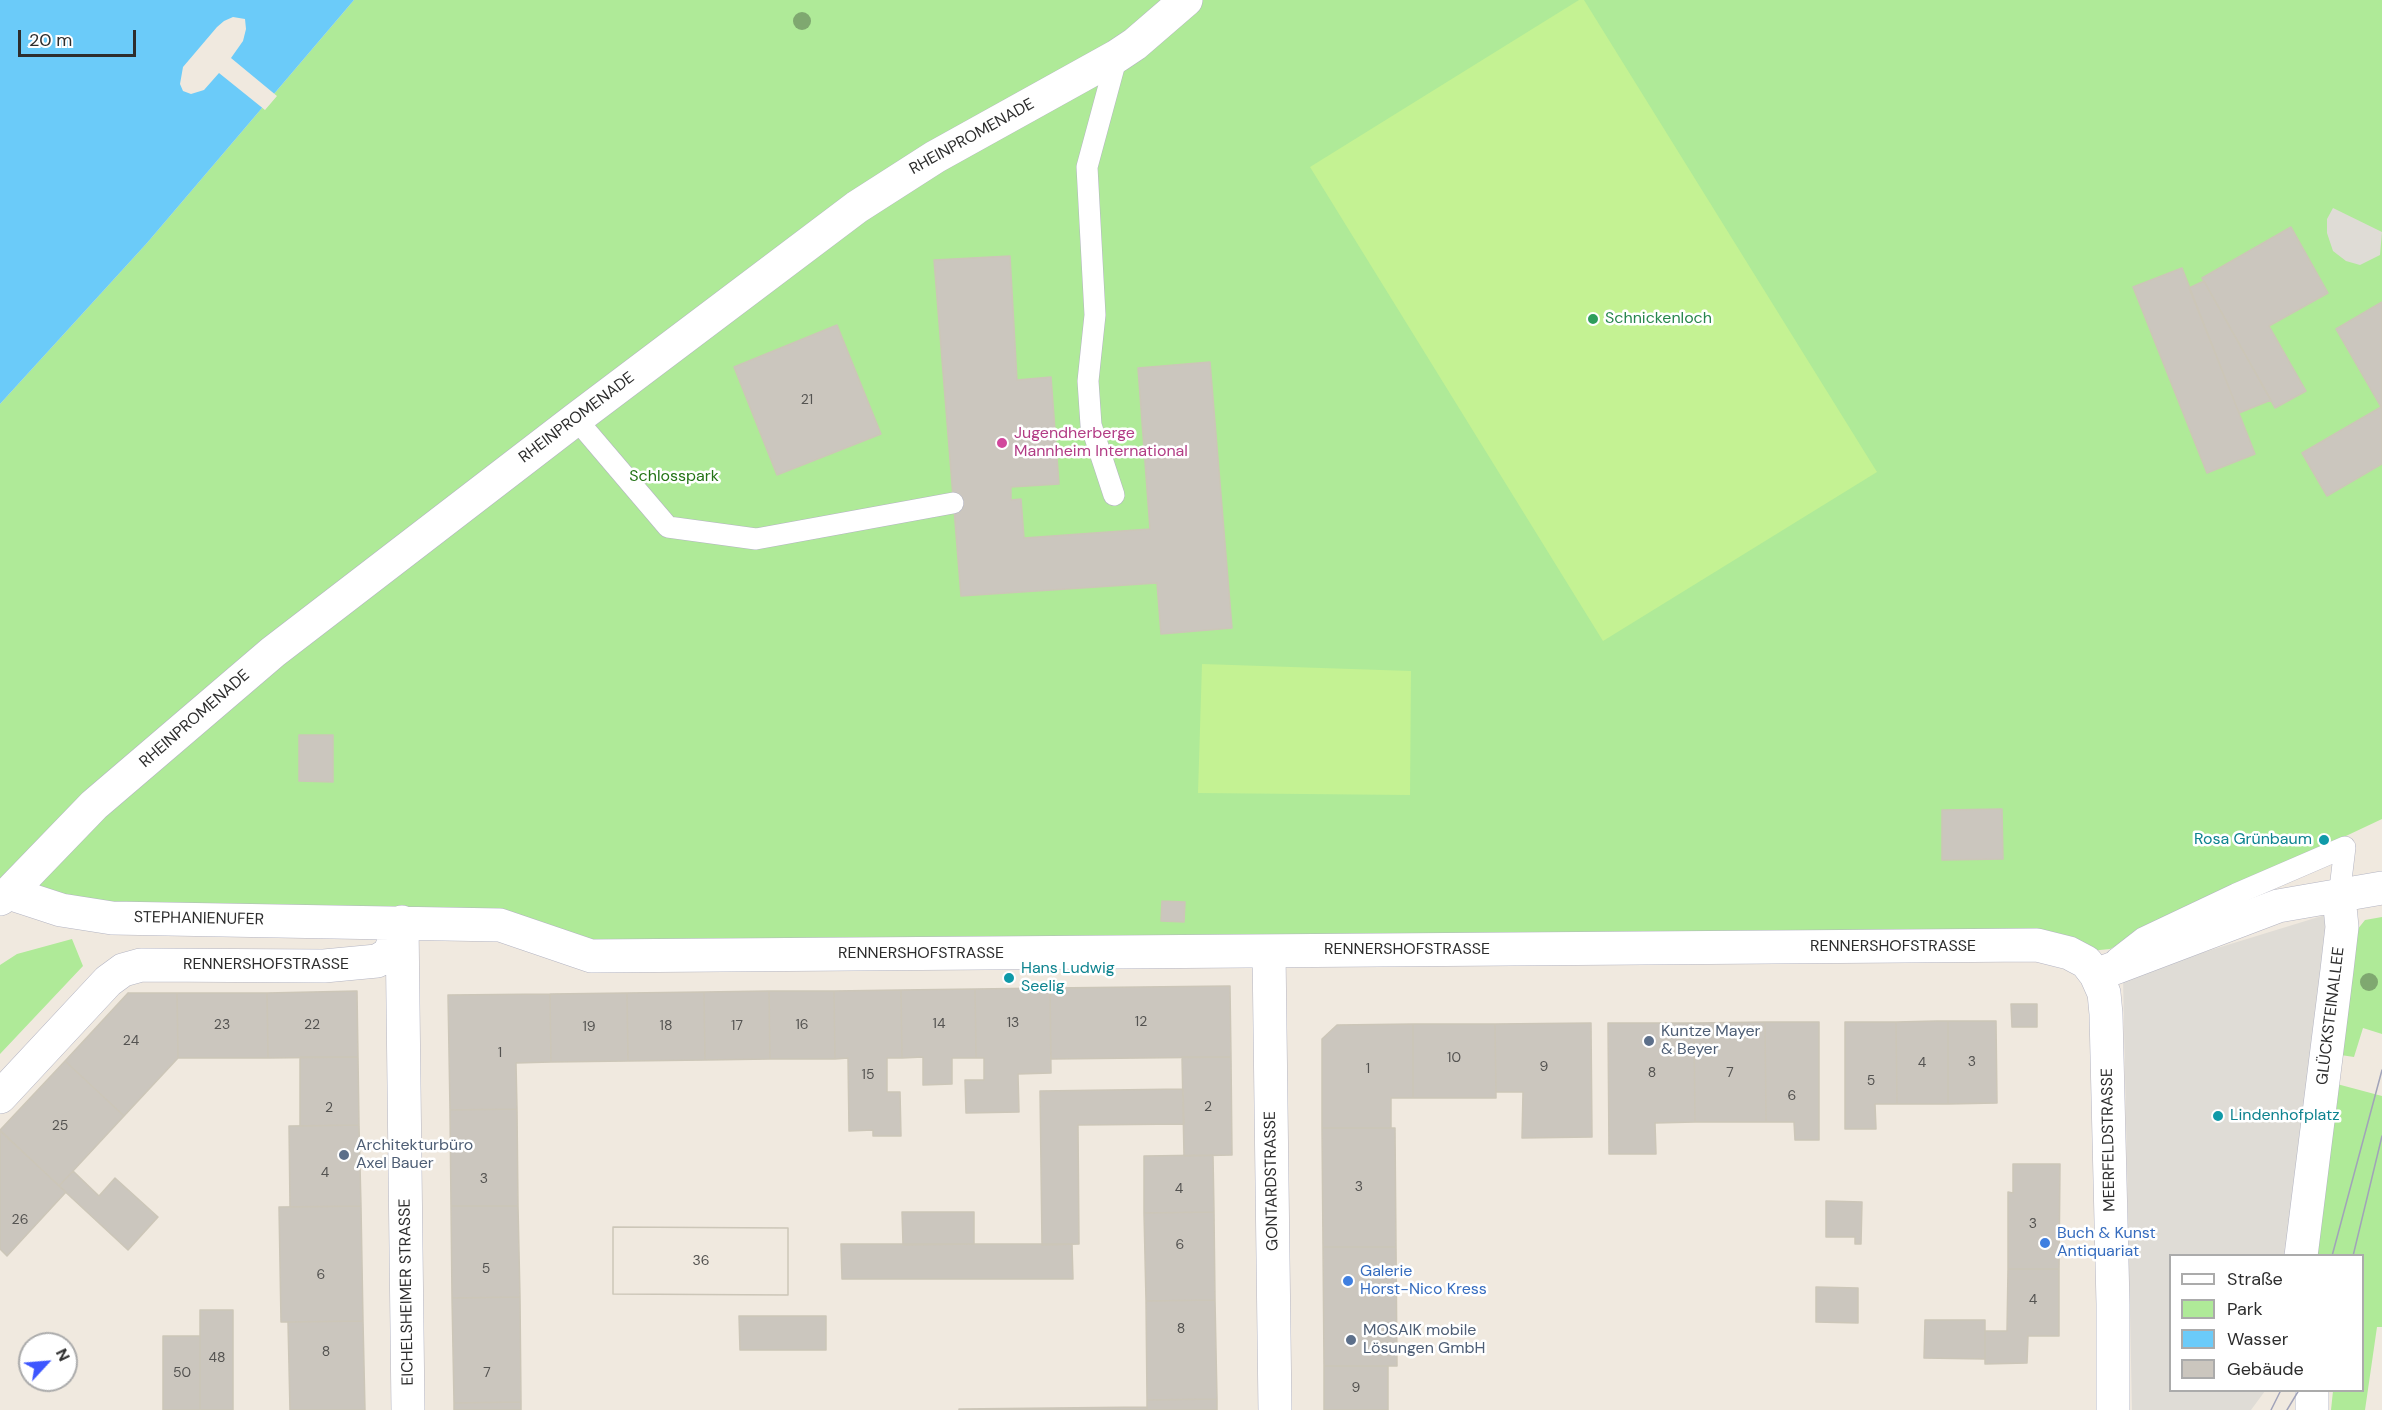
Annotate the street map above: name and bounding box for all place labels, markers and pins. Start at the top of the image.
place label: Schnickenloch [1605,309,1712,329]
marker: Schnickenloch [1586,312,1600,326]
place label: Jugendherberge Mannheim International [1014,424,1188,462]
marker: Jugendherberge Mannheim International [995,436,1009,450]
place label: Rosa Grünbaum [2194,830,2312,850]
marker: Rosa Grünbaum [2317,833,2331,847]
place label: Hans Ludwig Seelig [1021,959,1115,997]
marker: Hans Ludwig Seelig [1002,971,1016,985]
place label: Kuntze Mayer & Beyer [1661,1022,1760,1060]
marker: Kuntze Mayer & Beyer [1642,1034,1656,1048]
place label: Lindenhofplatz [2230,1106,2340,1126]
marker: Lindenhofplatz [2211,1109,2225,1123]
place label: Architekturbüro Axel Bauer [356,1136,473,1174]
marker: Architekturbüro Axel Bauer [337,1148,351,1162]
place label: Buch & Kunst Antiquariat [2057,1224,2156,1262]
marker: Buch & Kunst Antiquariat [2038,1236,2052,1250]
place label: Galerie Horst-Nico Kress [1360,1262,1487,1300]
marker: Galerie Horst-Nico Kress [1341,1274,1355,1288]
place label: MOSAIK mobile Lösungen GmbH [1363,1321,1485,1359]
marker: MOSAIK mobile Lösungen GmbH [1344,1333,1358,1347]

